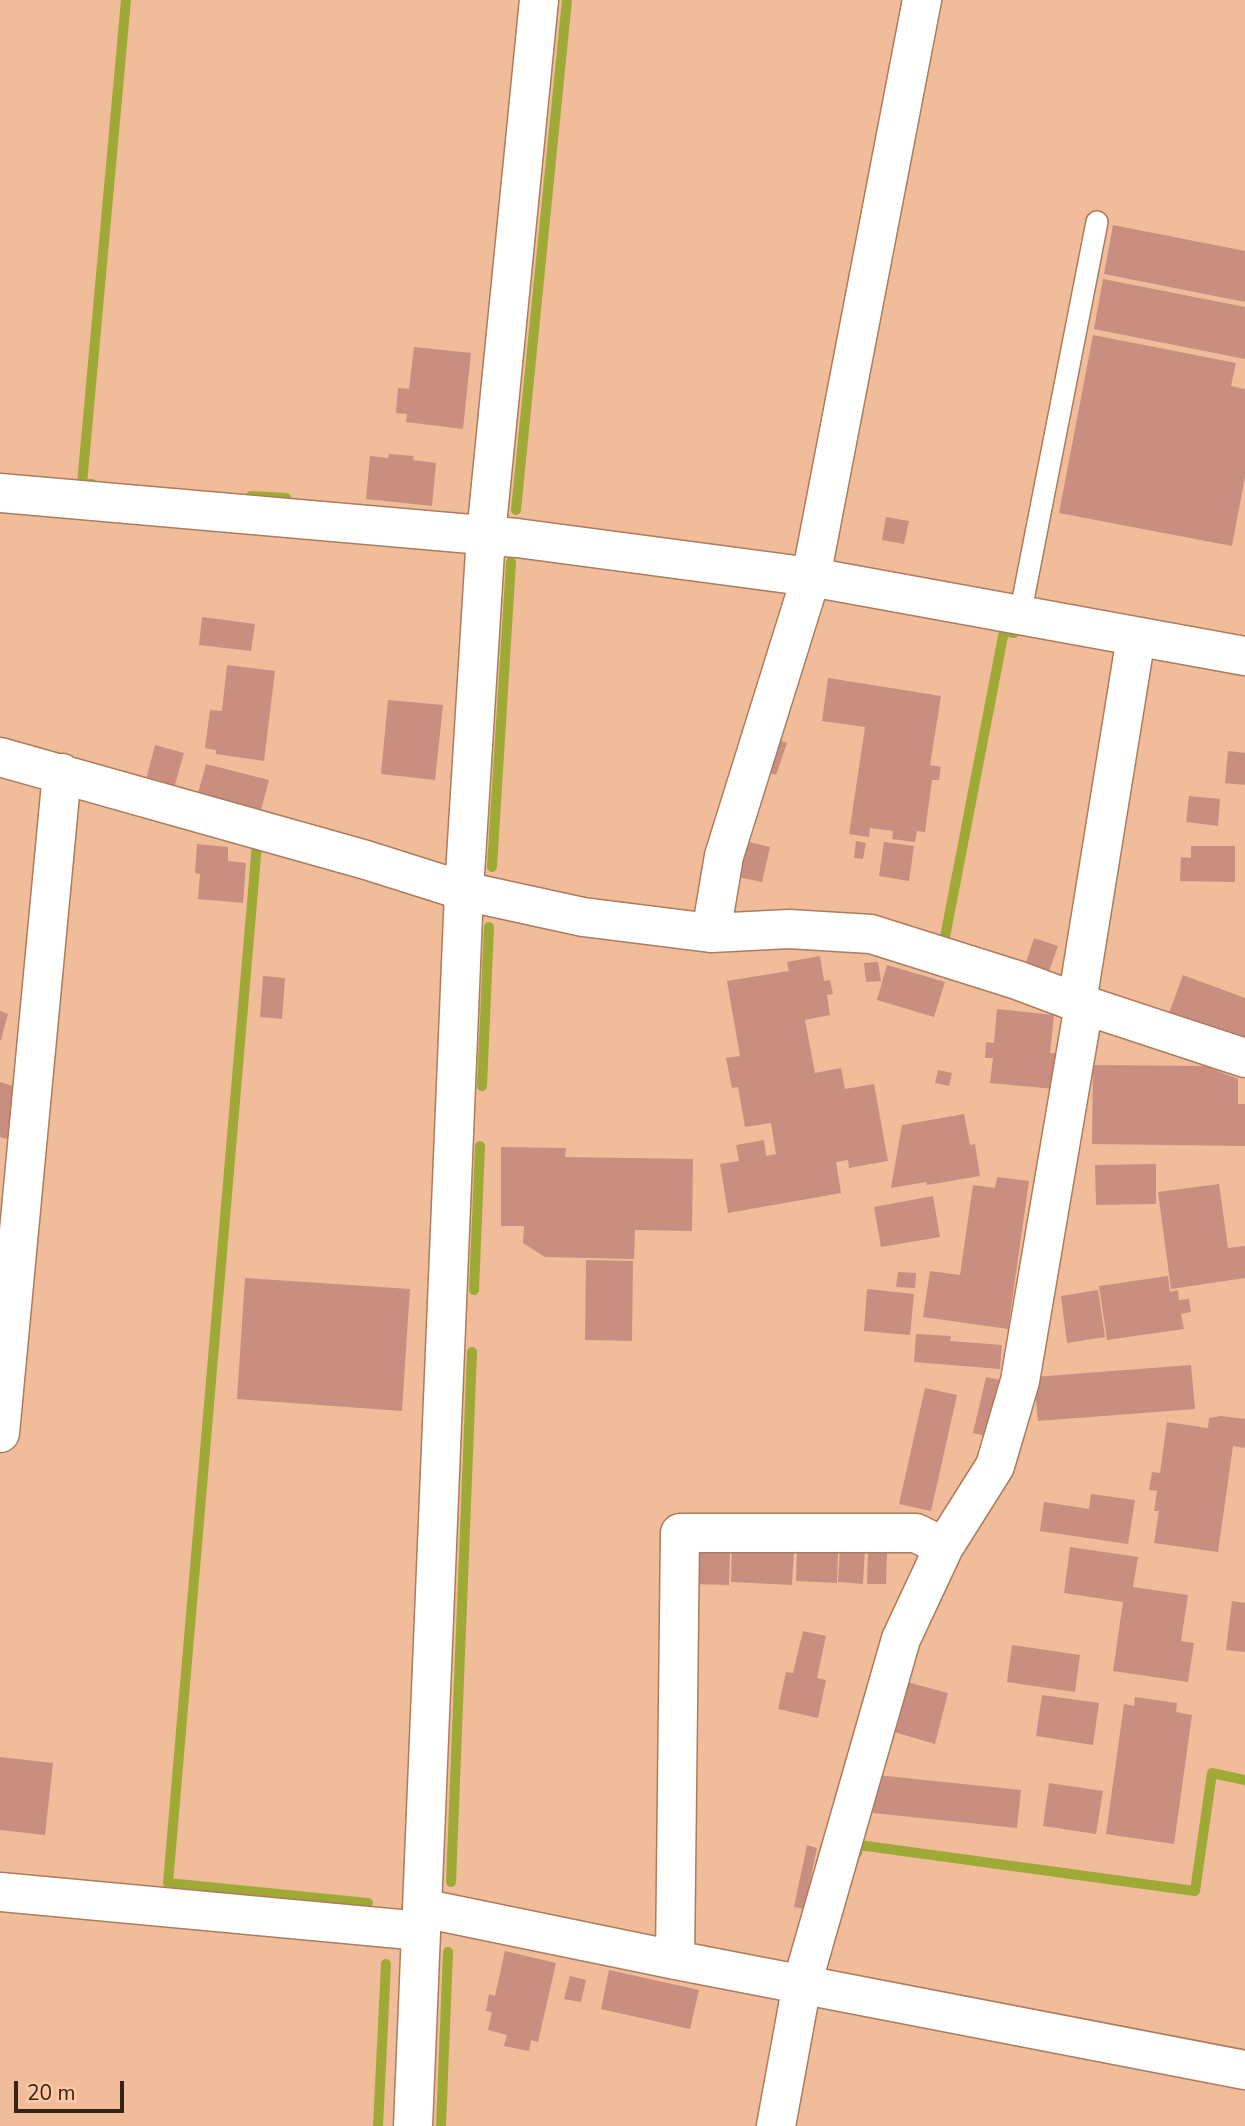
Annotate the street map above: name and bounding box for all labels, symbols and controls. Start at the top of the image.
scale bar [18,2066,128,2110]
text: 20 m [27,2079,76,2107]

